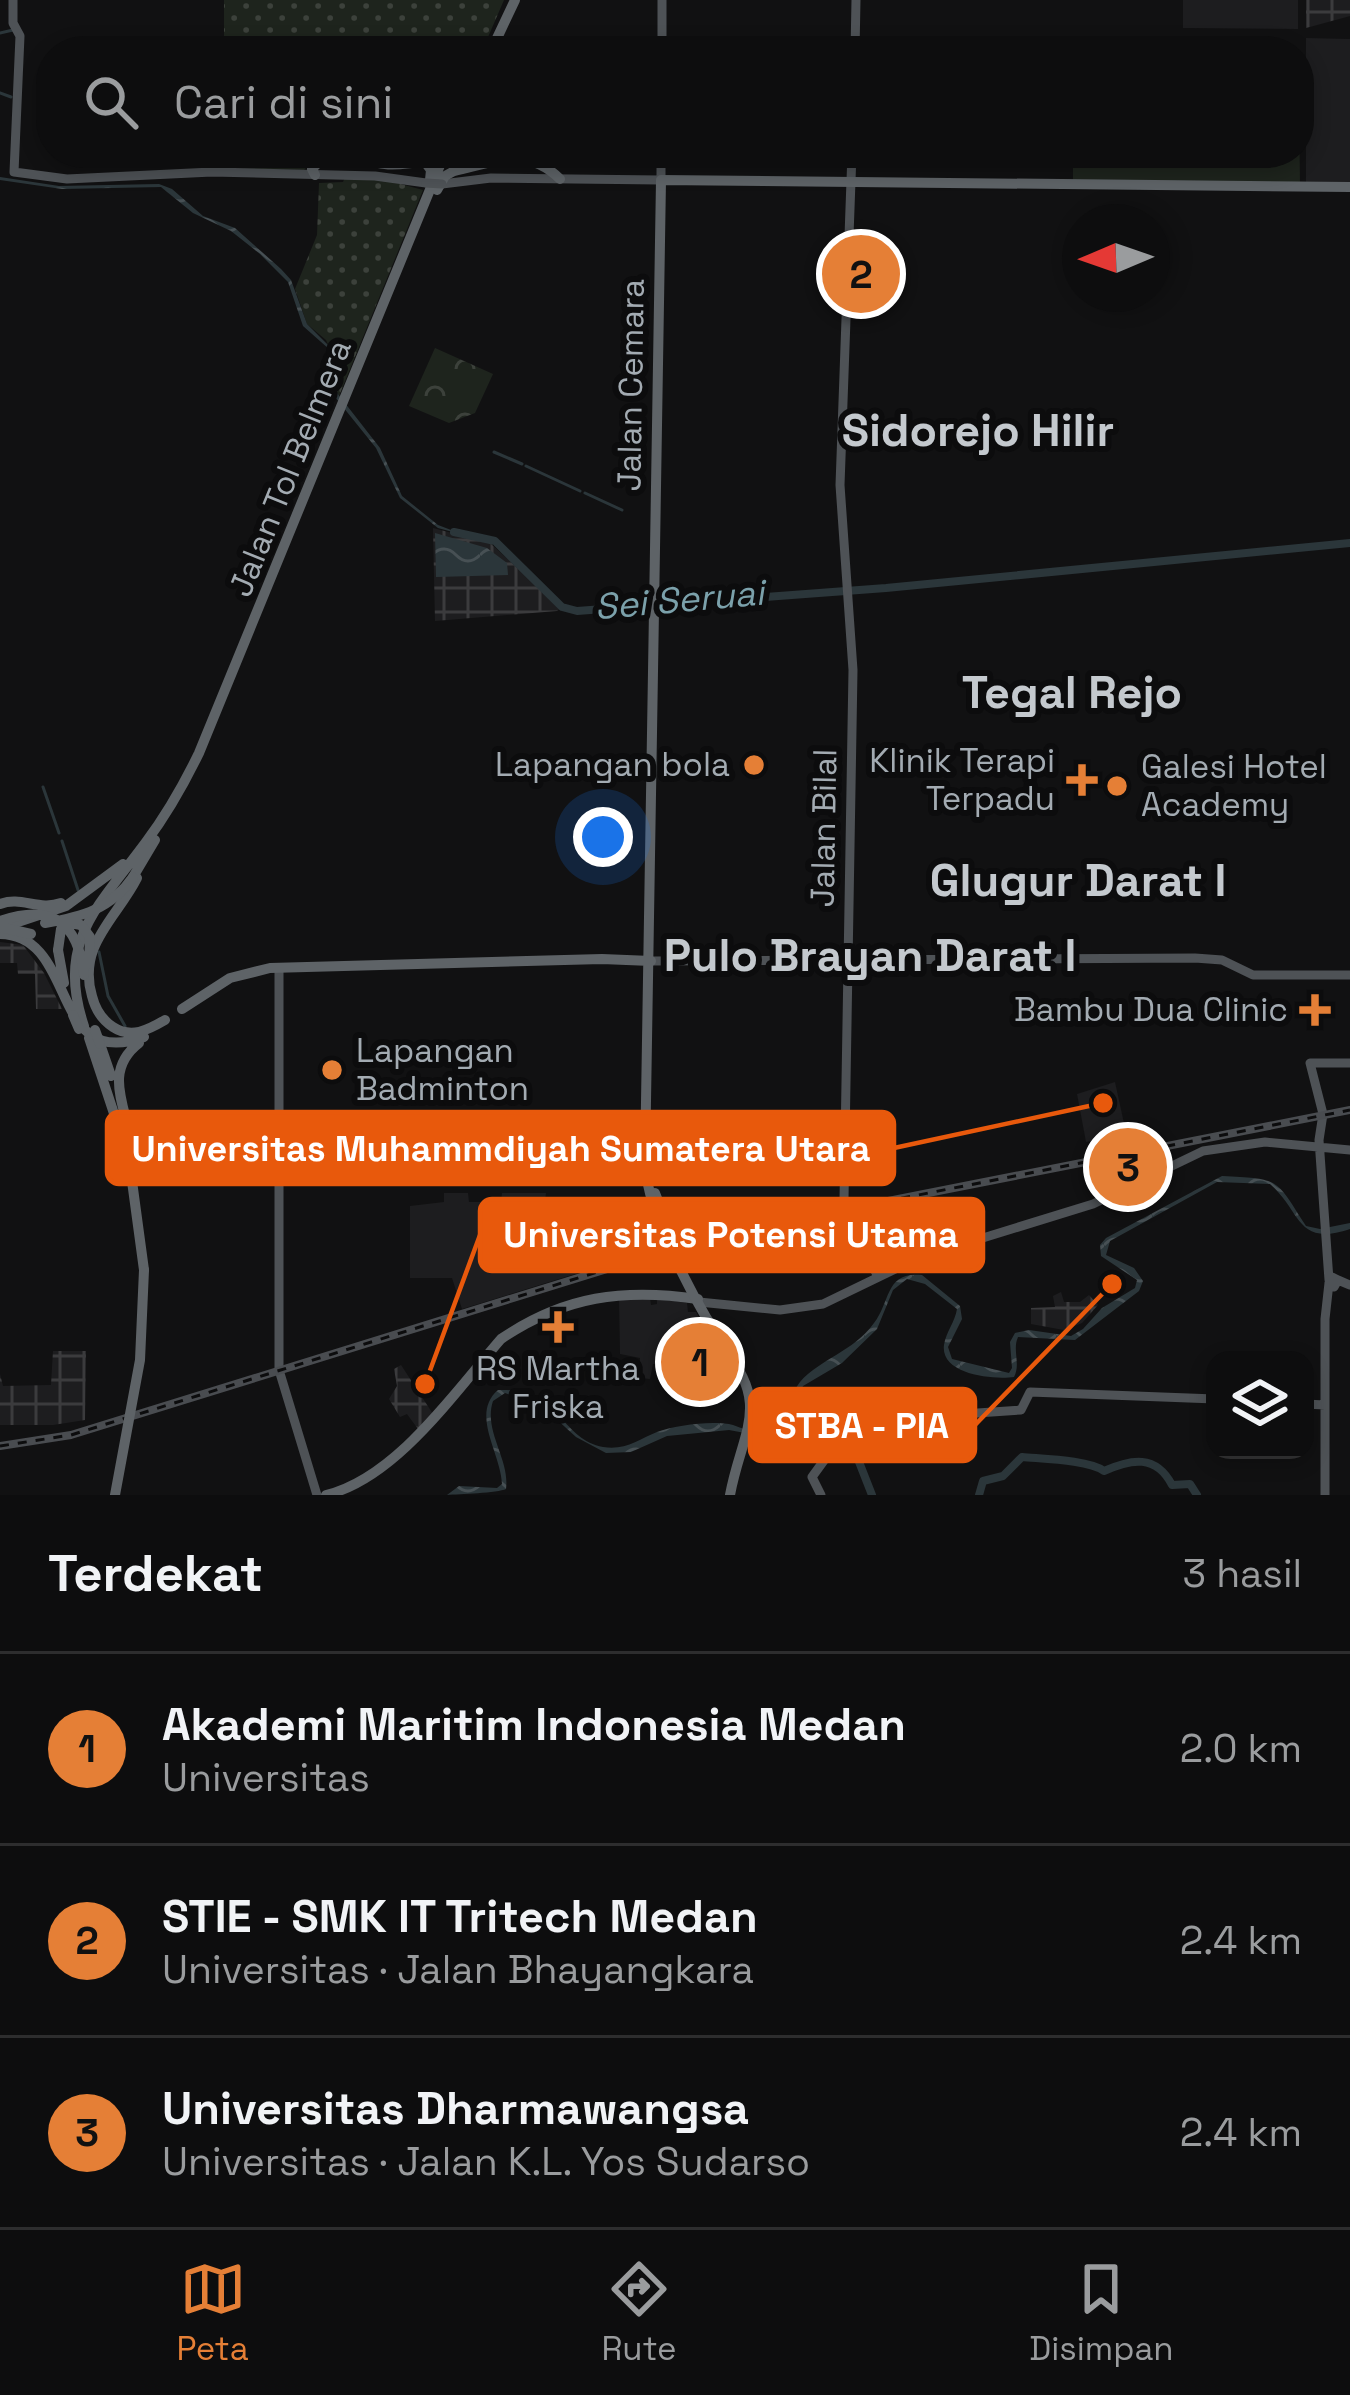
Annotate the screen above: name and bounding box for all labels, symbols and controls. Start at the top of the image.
search box [36,36,1314,168]
icon: search [78,69,144,135]
text: Cari di sini [174,74,393,131]
north arrow [1062,204,1170,312]
pin: 2 [822,229,900,319]
street label: Jalan Cemara [608,278,654,492]
street label: Jalan Tol Belmera [219,333,361,603]
district label: Sidorejo Hilir [842,402,1114,459]
water label: Sei Seruai [592,569,770,630]
district label: Tegal Rejo [962,664,1182,721]
place label: Klinik Terapi Terpadu [869,740,1055,820]
place label: Lapangan bola [495,744,730,786]
place label: Galesi Hotel Academy [1141,746,1327,826]
street label: Jalan Bilal [802,748,846,908]
marker: Lapangan bola [741,752,767,778]
marker: Klinik Terapi Terpadu [1066,764,1098,796]
marker: Galesi Hotel Academy [1104,773,1130,799]
your location [573,807,633,867]
district label: Glugur Darat I [930,852,1226,909]
district label: Pulo Brayan Darat I [664,927,1076,984]
place label: Bambu Dua Clinic [1014,989,1288,1031]
marker: Bambu Dua Clinic [1299,994,1331,1026]
place label: Lapangan Badminton [356,1030,529,1110]
marker: Lapangan Badminton [319,1057,345,1083]
callout: Universitas Muhammdiyah Sumatera Utara [107,1112,894,1184]
pin: 3 [1089,1122,1167,1212]
text: Universitas Muhammdiyah Sumatera Utara [131,1126,871,1172]
callout: Universitas Potensi Utama [480,1199,983,1271]
text: Universitas Potensi Utama [503,1212,959,1258]
marker: RS Martha Friska [542,1311,574,1343]
pin: 1 [661,1317,739,1407]
place label: RS Martha Friska [476,1348,640,1428]
map controls [1206,1351,1314,1459]
button: layers [1206,1351,1314,1459]
callout: STBA - PIA [750,1389,975,1461]
text: STBA - PIA [775,1403,949,1449]
text: Terdekat [48,1541,263,1606]
text: 3 hasil [1183,1549,1302,1598]
text: Akademi Maritim Indonesia Medan [162,1696,906,1753]
text: 1 [78,1724,96,1773]
text: 2.0 km [1180,1724,1302,1773]
text: Universitas [162,1753,370,1802]
text: STIE - SMK IT Tritech Medan [162,1888,758,1945]
text: 2 [75,1916,99,1965]
text: 2.4 km [1180,1916,1302,1965]
text: Universitas · Jalan Bhayangkara [162,1945,754,1994]
text: Universitas Dharmawangsa [162,2080,749,2137]
text: 3 [75,2108,99,2157]
text: 2.4 km [1180,2108,1302,2157]
text: Universitas · Jalan K.L. Yos Sudarso [162,2137,810,2186]
tab: Peta [176,2256,249,2370]
tab: Rute [601,2256,677,2370]
tab: Disimpan [1029,2256,1174,2370]

